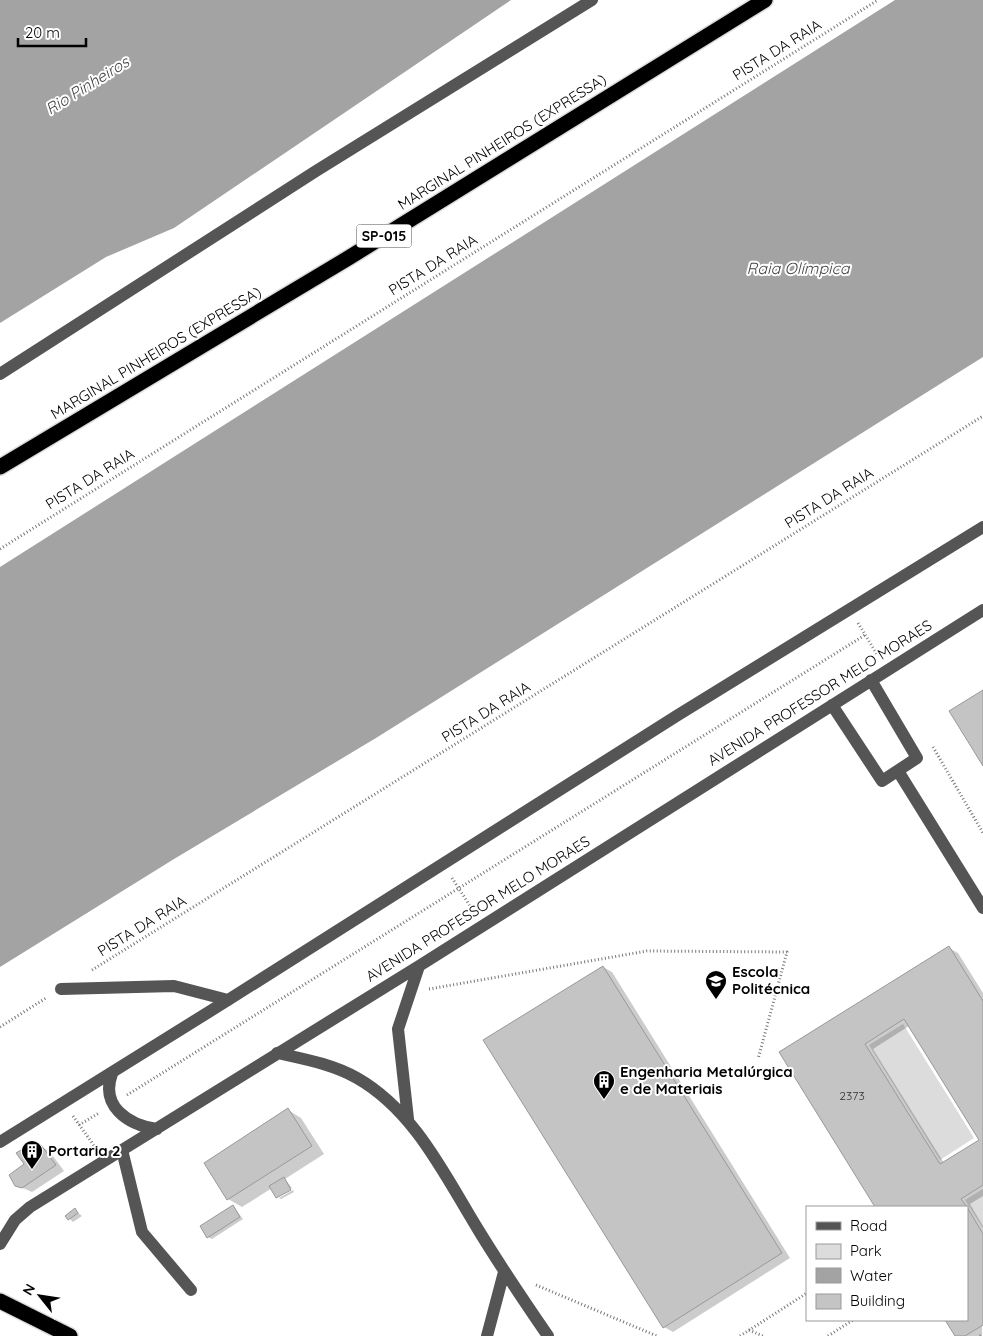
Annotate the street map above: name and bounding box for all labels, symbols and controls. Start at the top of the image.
scale bar [18,15,85,47]
street label: PISTA DA RAIA [729,15,825,84]
text: 20 m [25,23,60,42]
water label: Rio Pinheiros [41,51,134,119]
street label: MARGINAL PINHEIROS (EXPRESSA) [394,69,610,214]
road number: SP-015 [356,225,412,248]
street label: PISTA DA RAIA [385,230,481,299]
water label: Raia Olímpica [746,258,851,278]
street label: MARGINAL PINHEIROS (EXPRESSA) [47,282,265,423]
street label: PISTA DA RAIA [42,444,138,513]
street label: PISTA DA RAIA [781,463,877,532]
street label: AVENIDA PROFESSOR MELO MORAES [704,615,935,770]
street label: PISTA DA RAIA [438,677,534,746]
street label: AVENIDA PROFESSOR MELO MORAES [362,831,593,986]
street label: PISTA DA RAIA [94,891,190,960]
place label: Escola Politécnica [732,962,810,998]
school or university icon: Escola Politécnica [704,969,728,1000]
place label: Engenharia Metalúrgica e de Materiais [620,1062,793,1098]
building icon: Engenharia Metalúrgica e de Materiais [592,1069,616,1100]
house number: 2373 [839,1088,865,1103]
building icon: Portaria 2 [20,1139,44,1170]
place label: Portaria 2 [48,1141,121,1160]
legend [806,1206,968,1321]
text: Road [850,1216,887,1235]
text: Park [850,1241,882,1260]
text: Water [850,1266,893,1285]
north arrow [15,1271,65,1321]
text: N [18,1281,39,1298]
text: Building [850,1291,905,1310]

